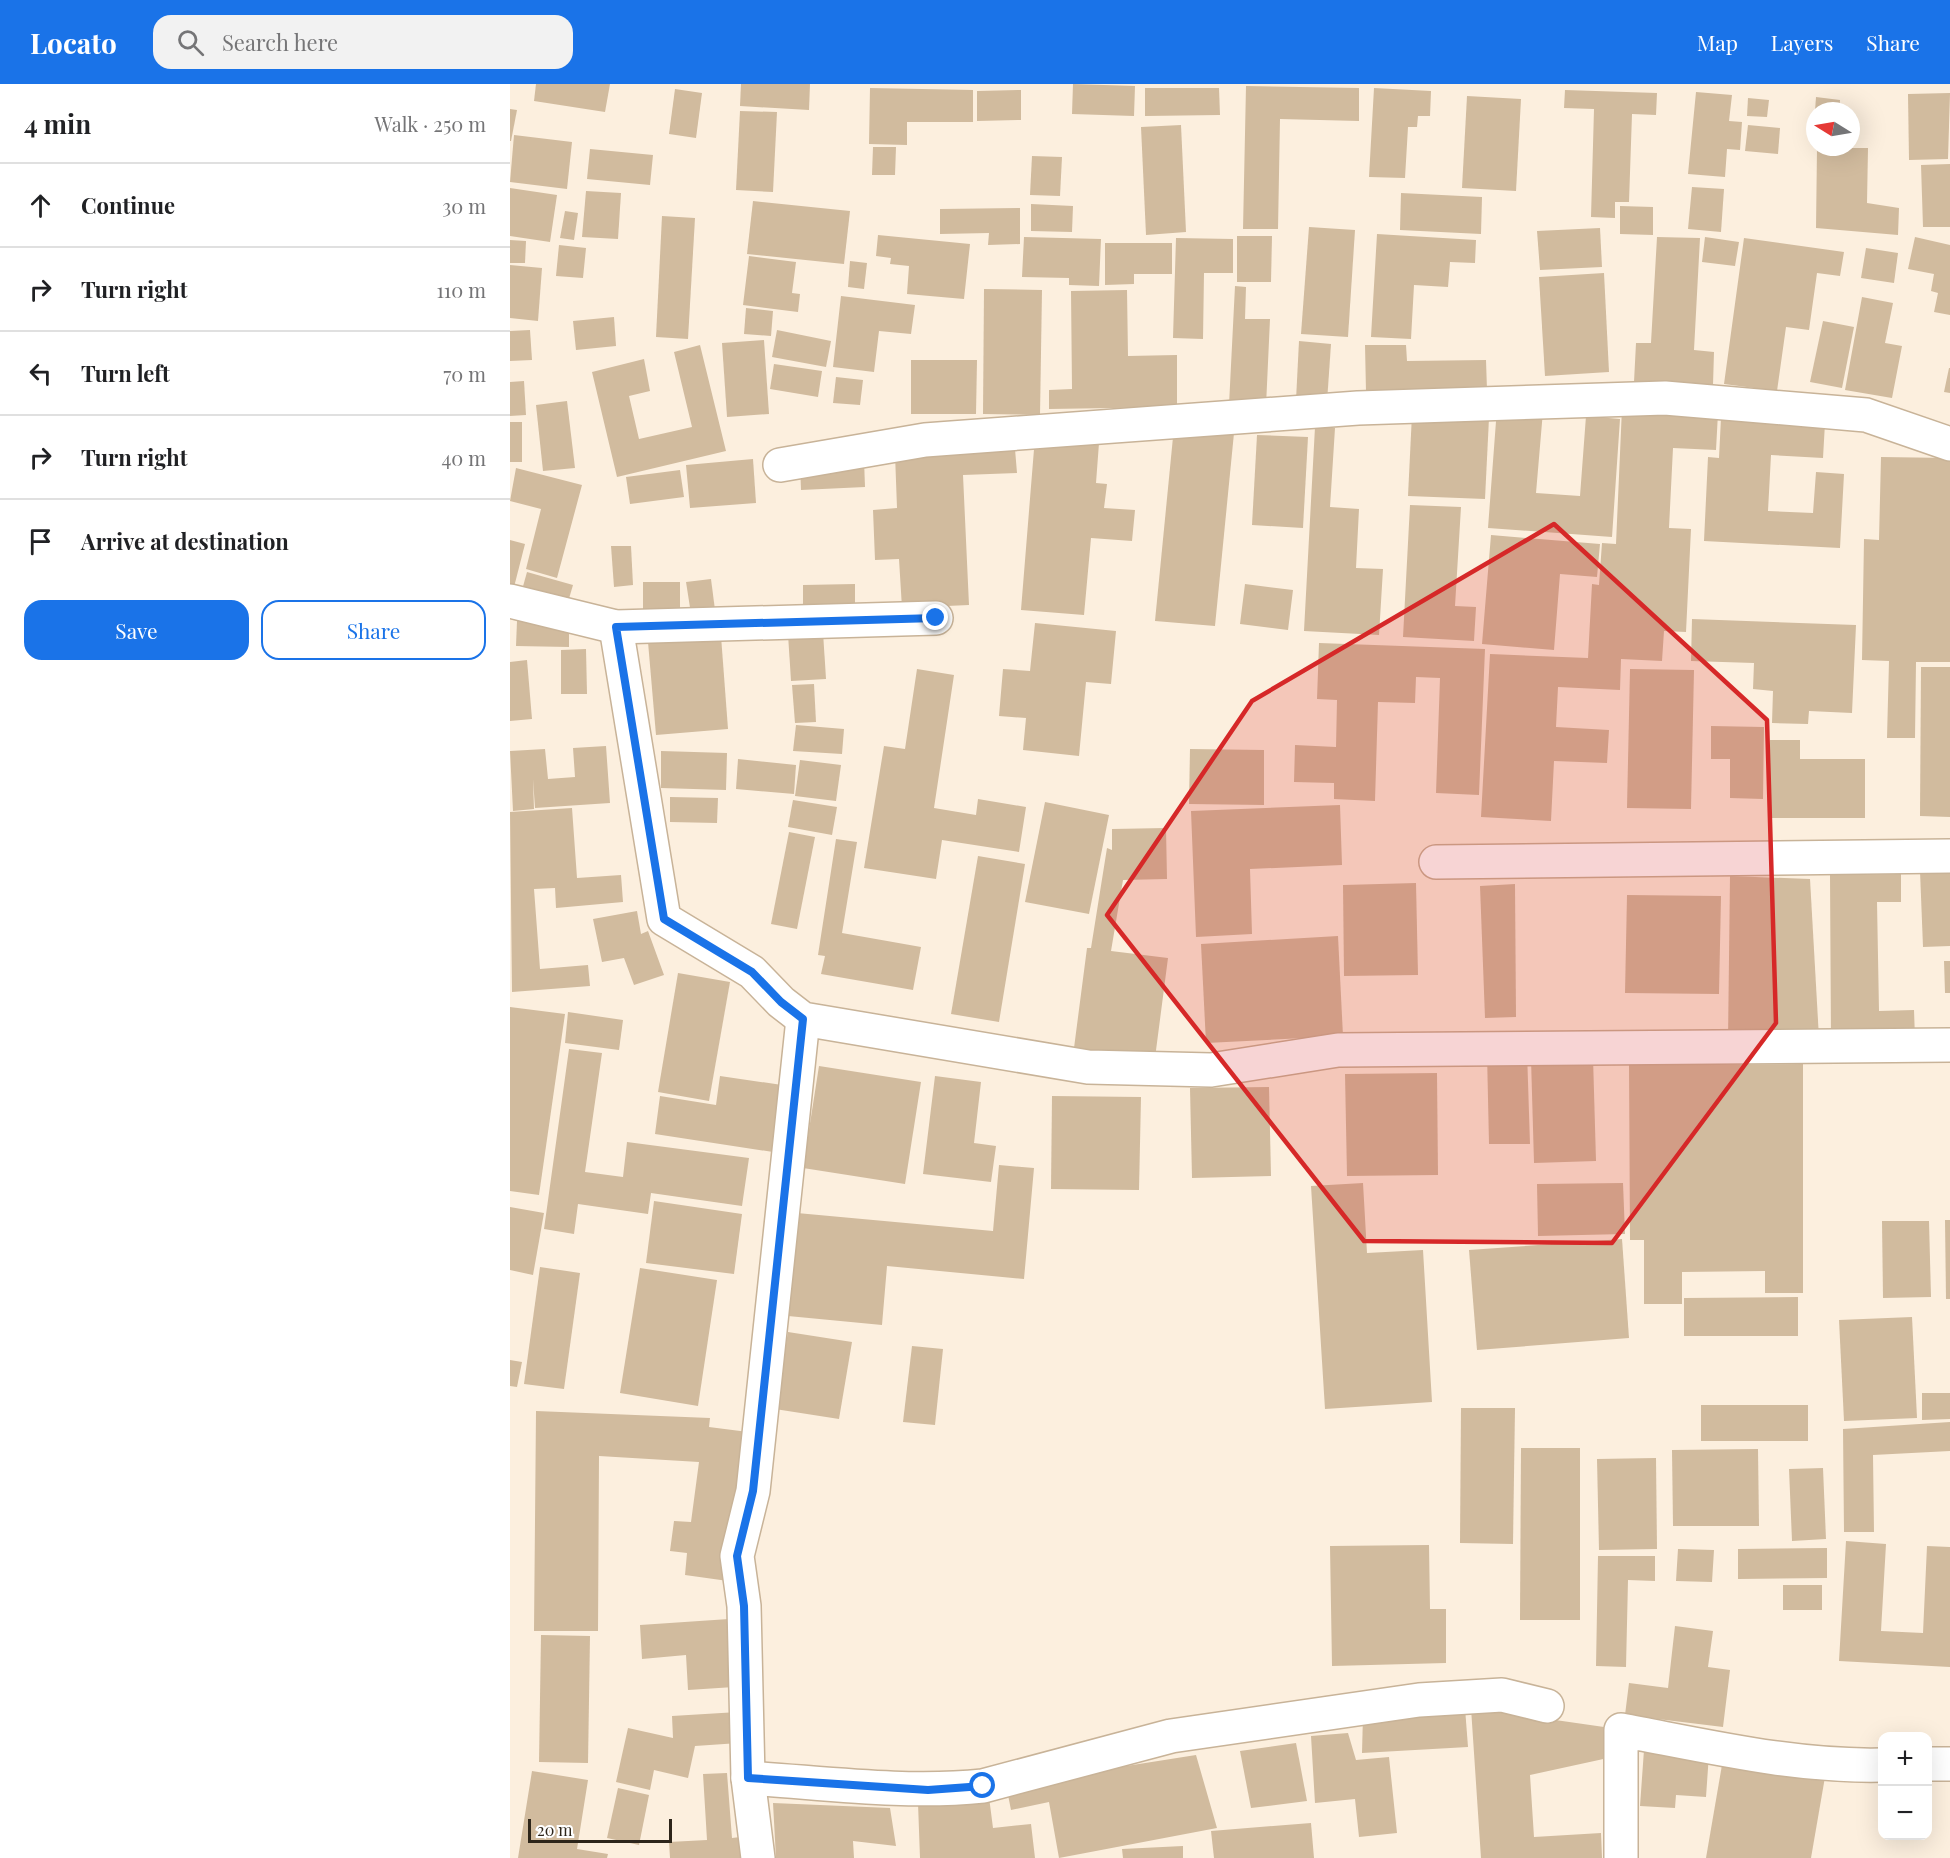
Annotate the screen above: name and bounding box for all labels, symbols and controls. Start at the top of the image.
search box [153,15,573,69]
text: Locato [30,24,117,61]
icon: search [174,26,207,59]
text: Search here [222,27,338,57]
text: Map [1697,28,1738,56]
text: Layers [1771,28,1833,56]
text: Share [1866,28,1920,56]
north arrow [1806,102,1860,156]
text: 4 min [24,106,91,141]
text: Walk · 250 m [375,110,486,137]
icon: ahead [24,189,57,222]
text: Continue [81,190,175,220]
text: 30 m [442,192,486,219]
icon: right [24,273,57,306]
text: Turn right [81,274,187,304]
text: 110 m [436,276,486,303]
icon: left [24,357,57,390]
text: Turn left [81,358,170,388]
text: 70 m [443,360,486,387]
icon: right [24,441,57,474]
text: Turn right [81,442,187,472]
text: 40 m [441,444,486,471]
icon: arrive [24,525,57,558]
text: Arrive at destination [81,526,289,556]
button: Save [24,600,249,660]
button: Share [261,600,486,660]
route end [922,604,948,630]
map controls [1878,1732,1932,1840]
button: + [1878,1732,1932,1786]
route start [969,1772,995,1798]
button: − [1878,1786,1932,1840]
scale bar [528,1816,672,1844]
text: 20 m [537,1819,572,1840]

